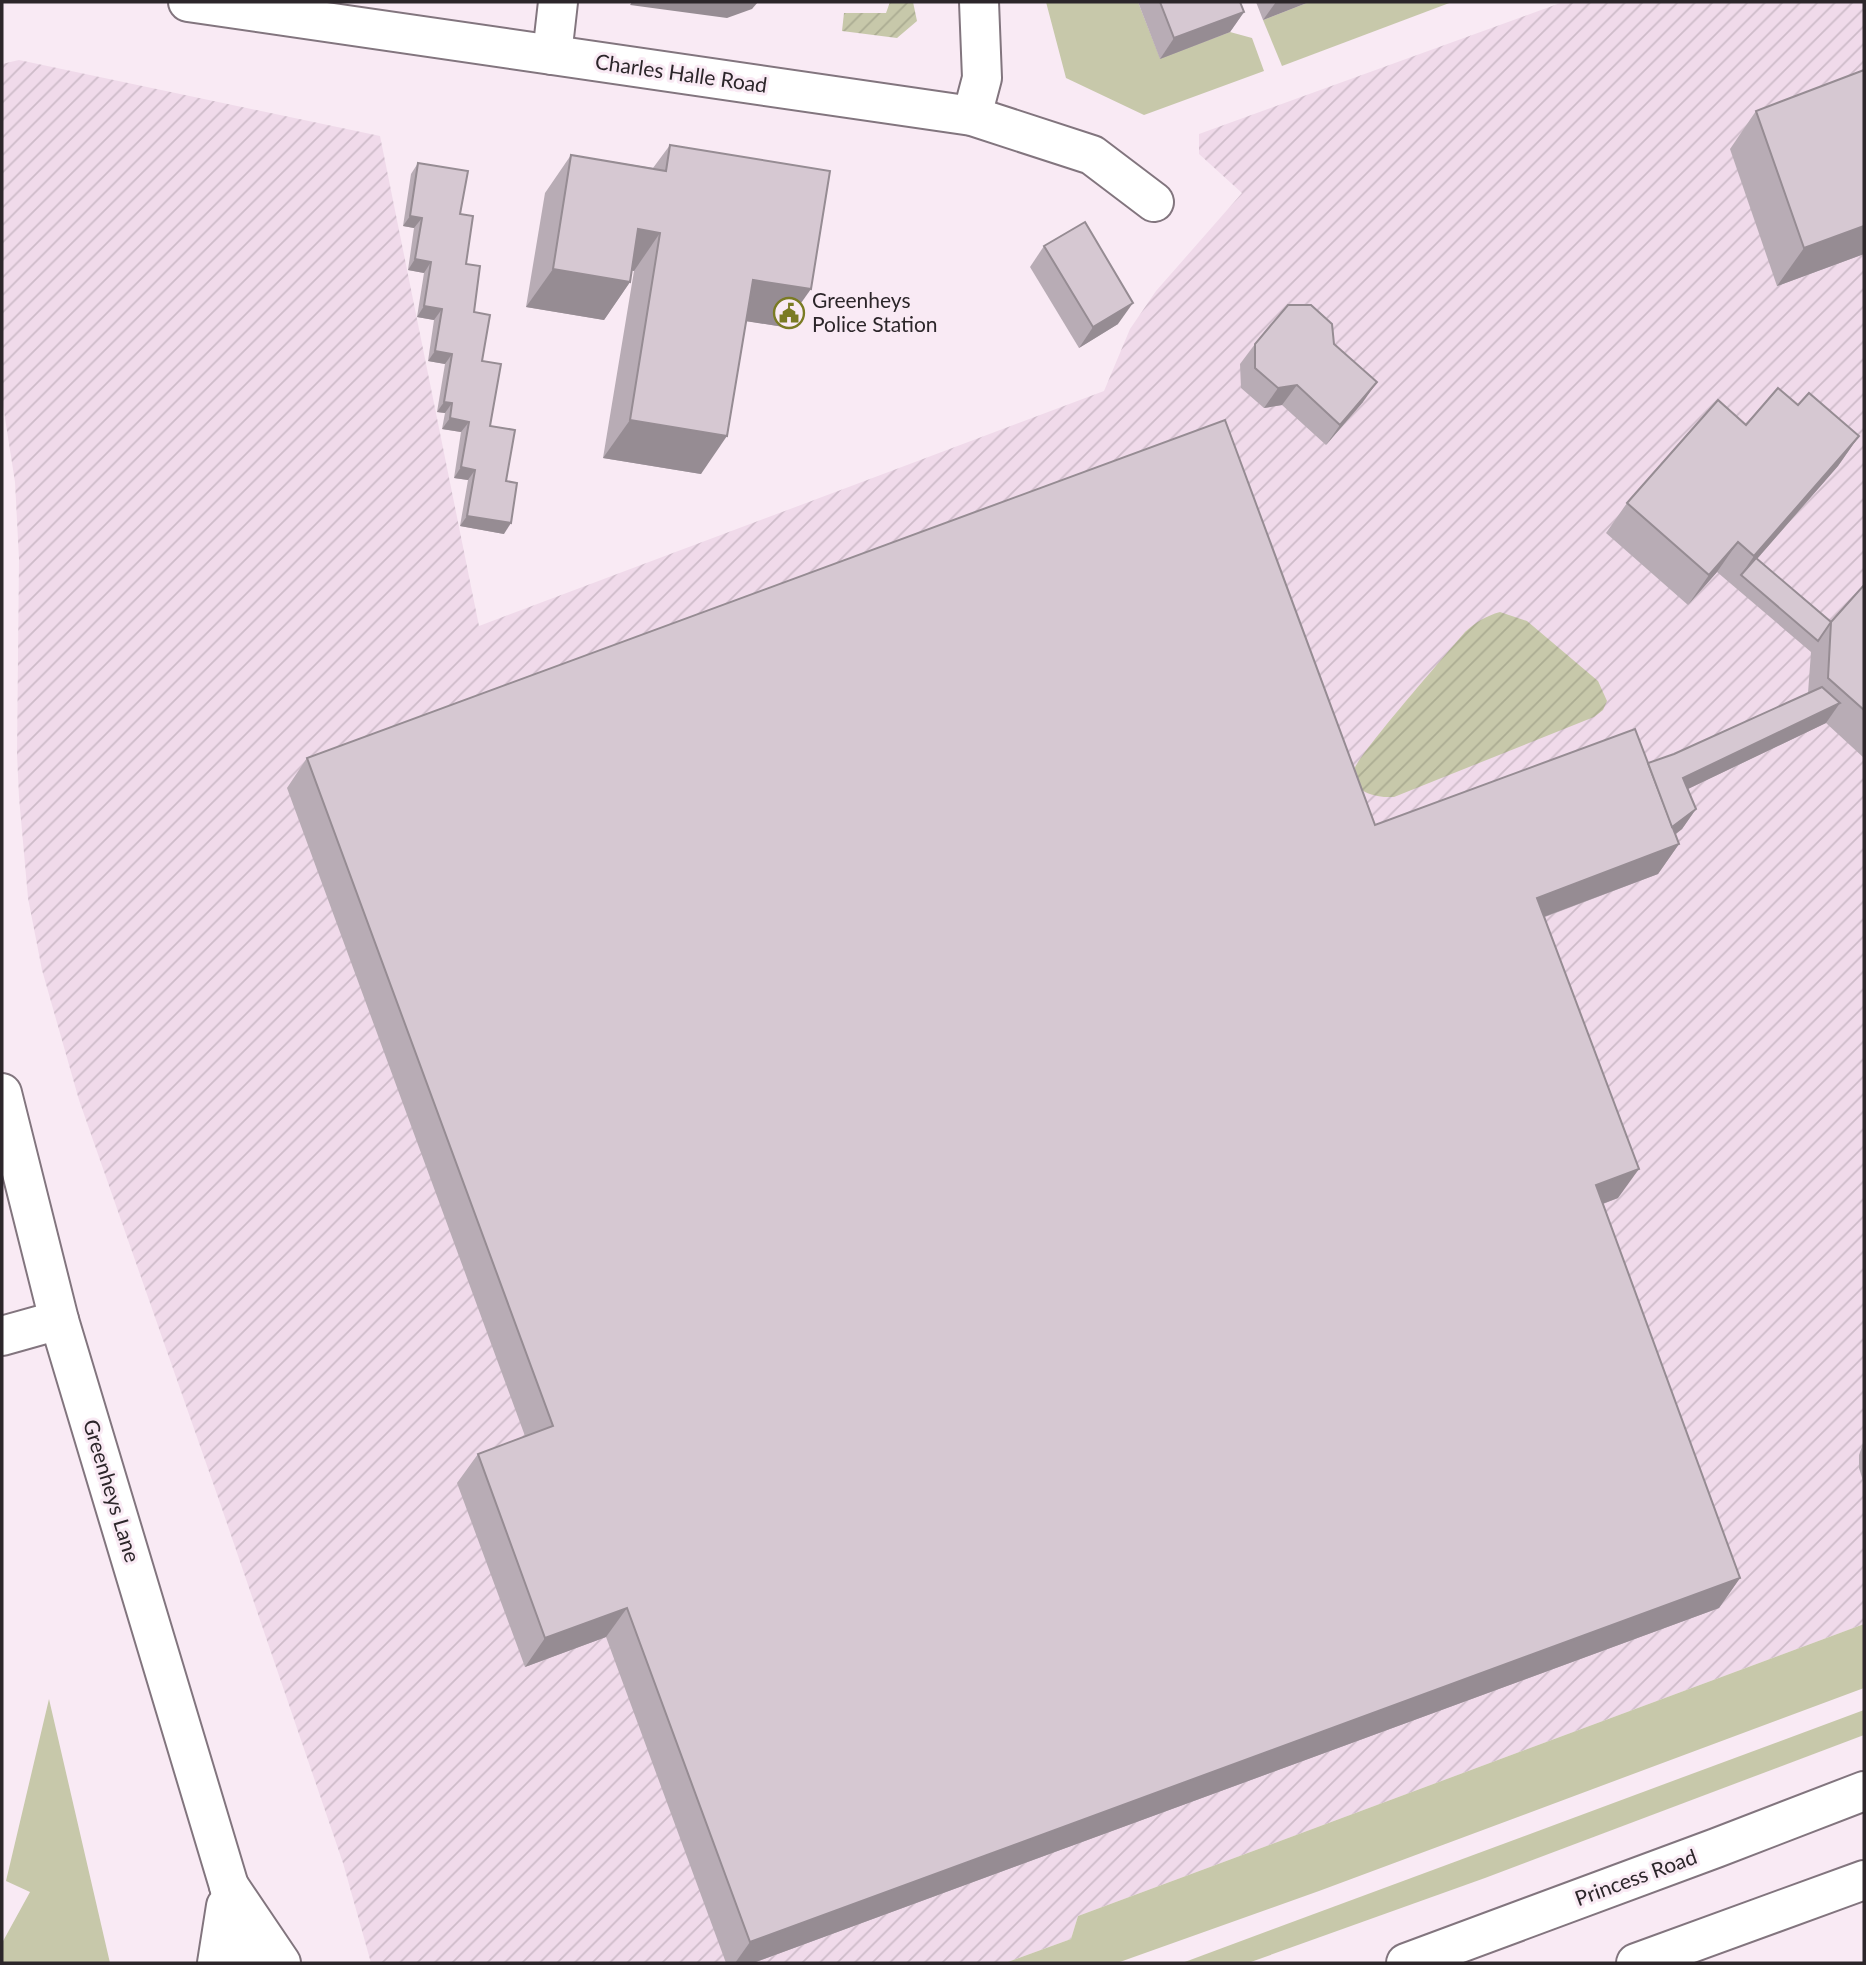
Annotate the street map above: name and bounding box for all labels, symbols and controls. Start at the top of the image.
street label: Charles Halle Road [594,48,769,97]
place label: Greenheys Police Station [812,287,938,336]
public building icon: Greenheys Police Station [772,296,806,330]
street label: Greenheys Lane [79,1416,146,1565]
street label: Princess Road [1571,1843,1700,1910]

